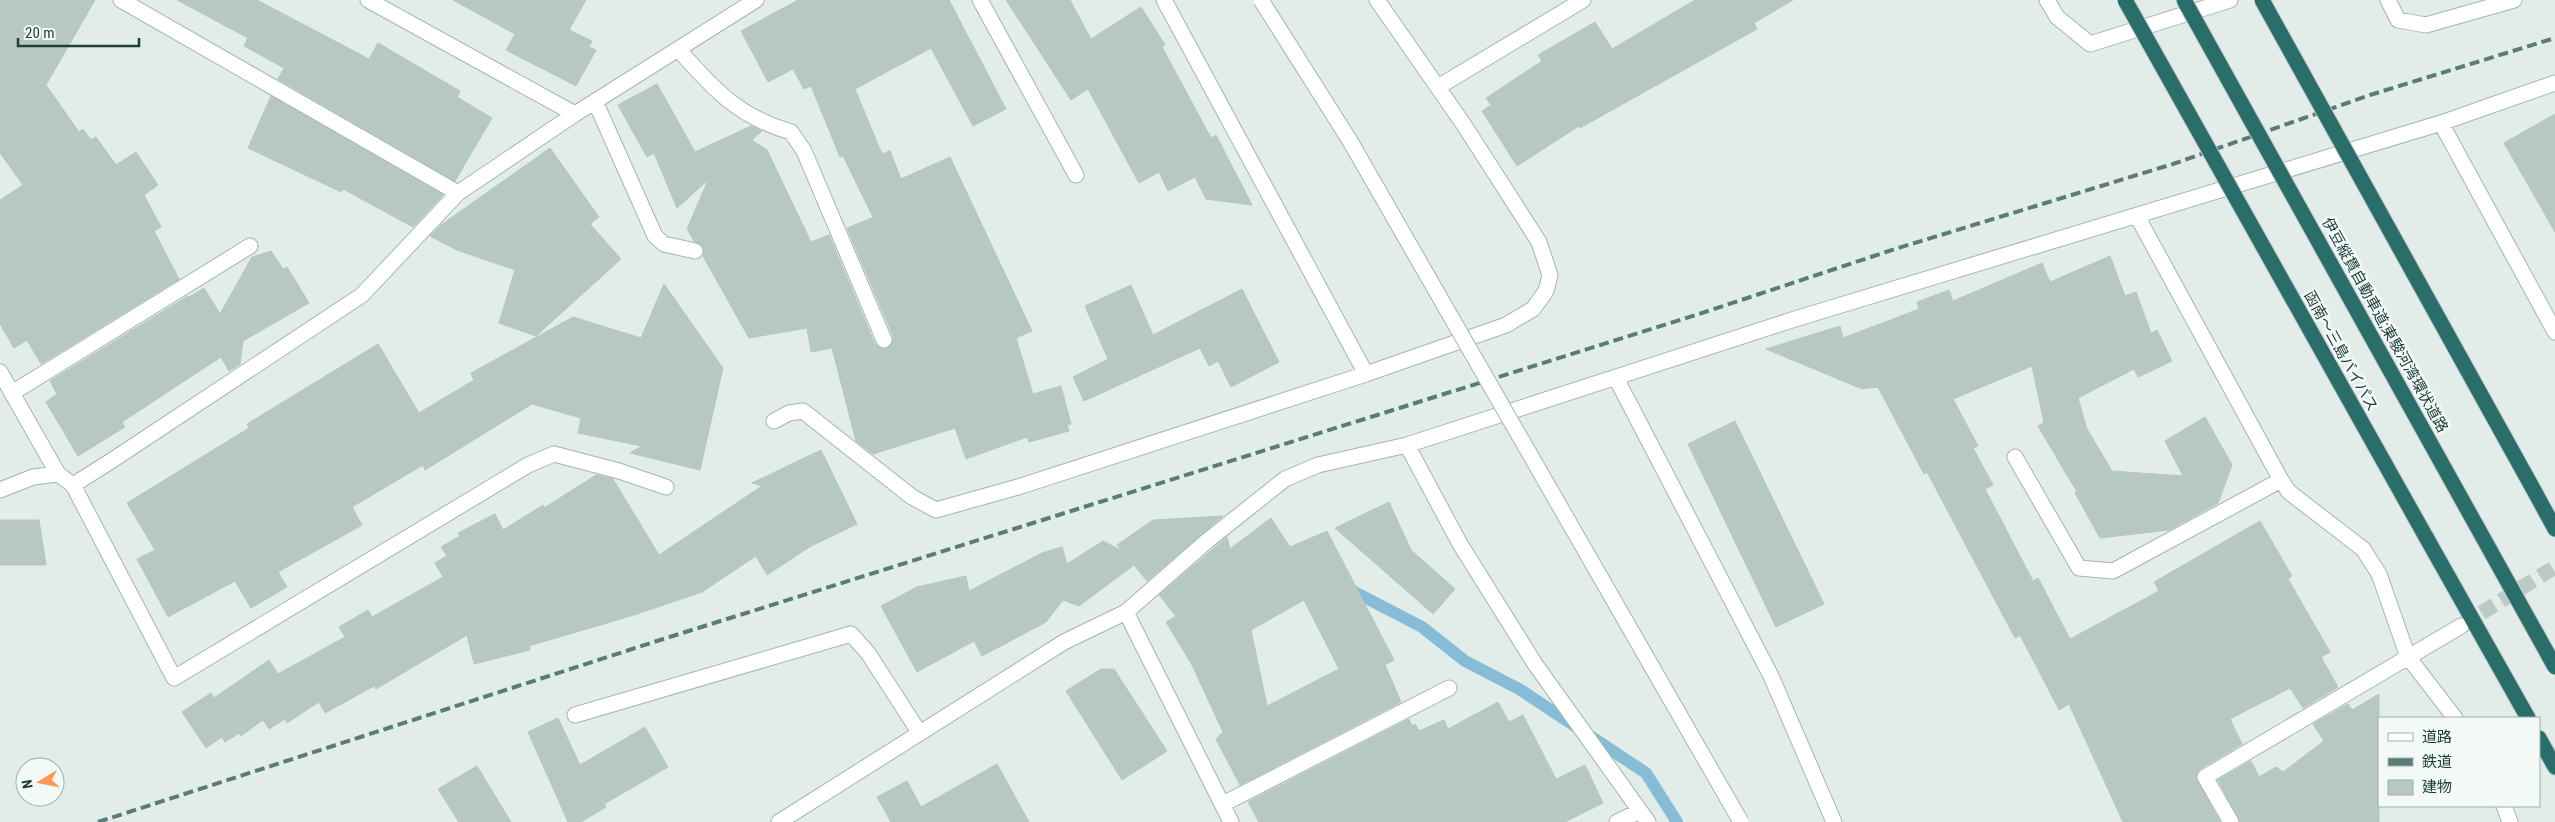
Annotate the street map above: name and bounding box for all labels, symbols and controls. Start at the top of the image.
scale bar [18,15,139,47]
text: 20 m [25,24,55,42]
street label: 伊豆縦貫自動車道;東駿河湾環状道路 [2318,214,2452,436]
street label: 函南～三島バイパス [2300,288,2382,414]
legend [2378,717,2540,807]
text: 道路 [2422,728,2452,746]
text: 鉄道 [2422,753,2452,771]
north arrow [15,757,65,807]
text: 建物 [2422,778,2452,796]
text: N [19,779,36,790]

